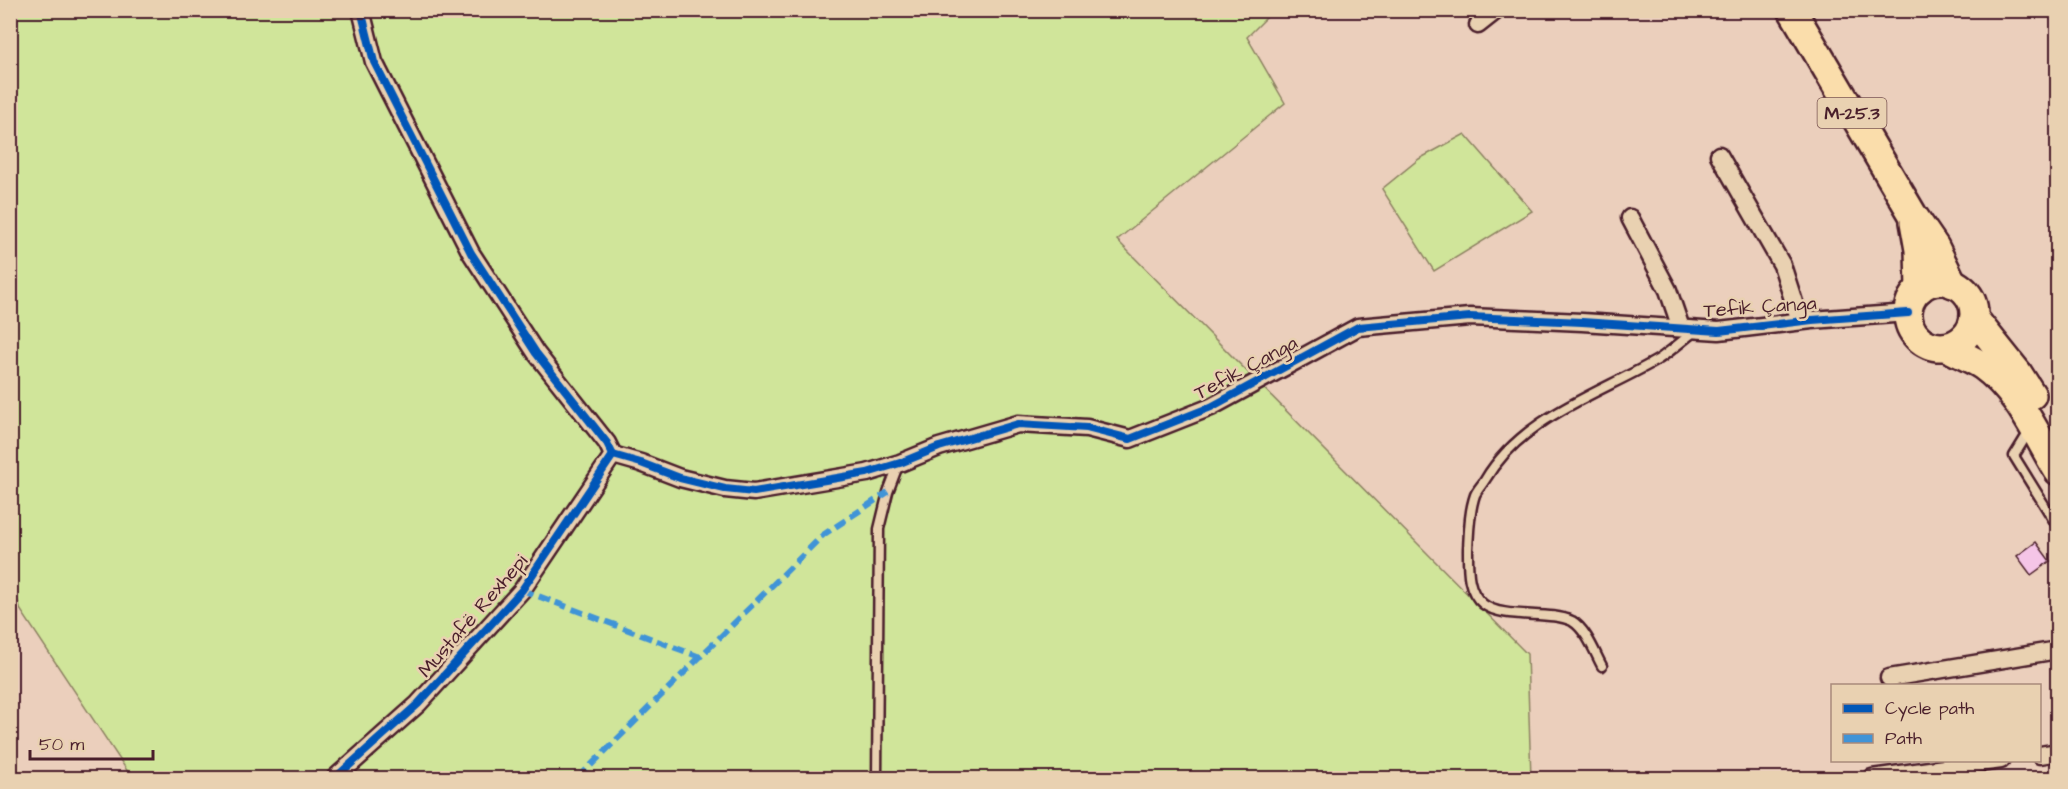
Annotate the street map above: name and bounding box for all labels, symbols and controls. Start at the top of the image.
road number: M-25.3 [1818,98,1886,128]
street label: Tefik Çanga [1703,289,1818,326]
street label: Tefik Çanga [1189,329,1303,408]
street label: Mustafë Rexhepi [412,548,534,684]
legend [1831,684,2041,762]
text: Cycle path [1885,696,1974,722]
scale bar [30,723,153,761]
text: Path [1885,726,1922,751]
text: 50 m [39,732,84,757]

